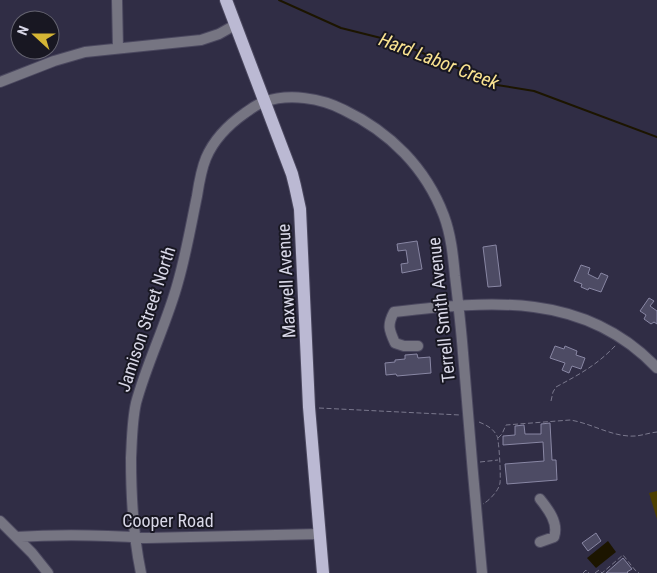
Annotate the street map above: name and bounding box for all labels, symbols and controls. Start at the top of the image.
north arrow [10,10,60,60]
text: N [14,23,32,37]
water label: Hard Labor Creek [376,28,503,95]
street label: Maxwell Avenue [273,223,299,339]
street label: Terrell Smith Avenue [423,237,459,383]
street label: Jamison Street North [113,244,179,394]
street label: Cooper Road [122,510,214,531]

